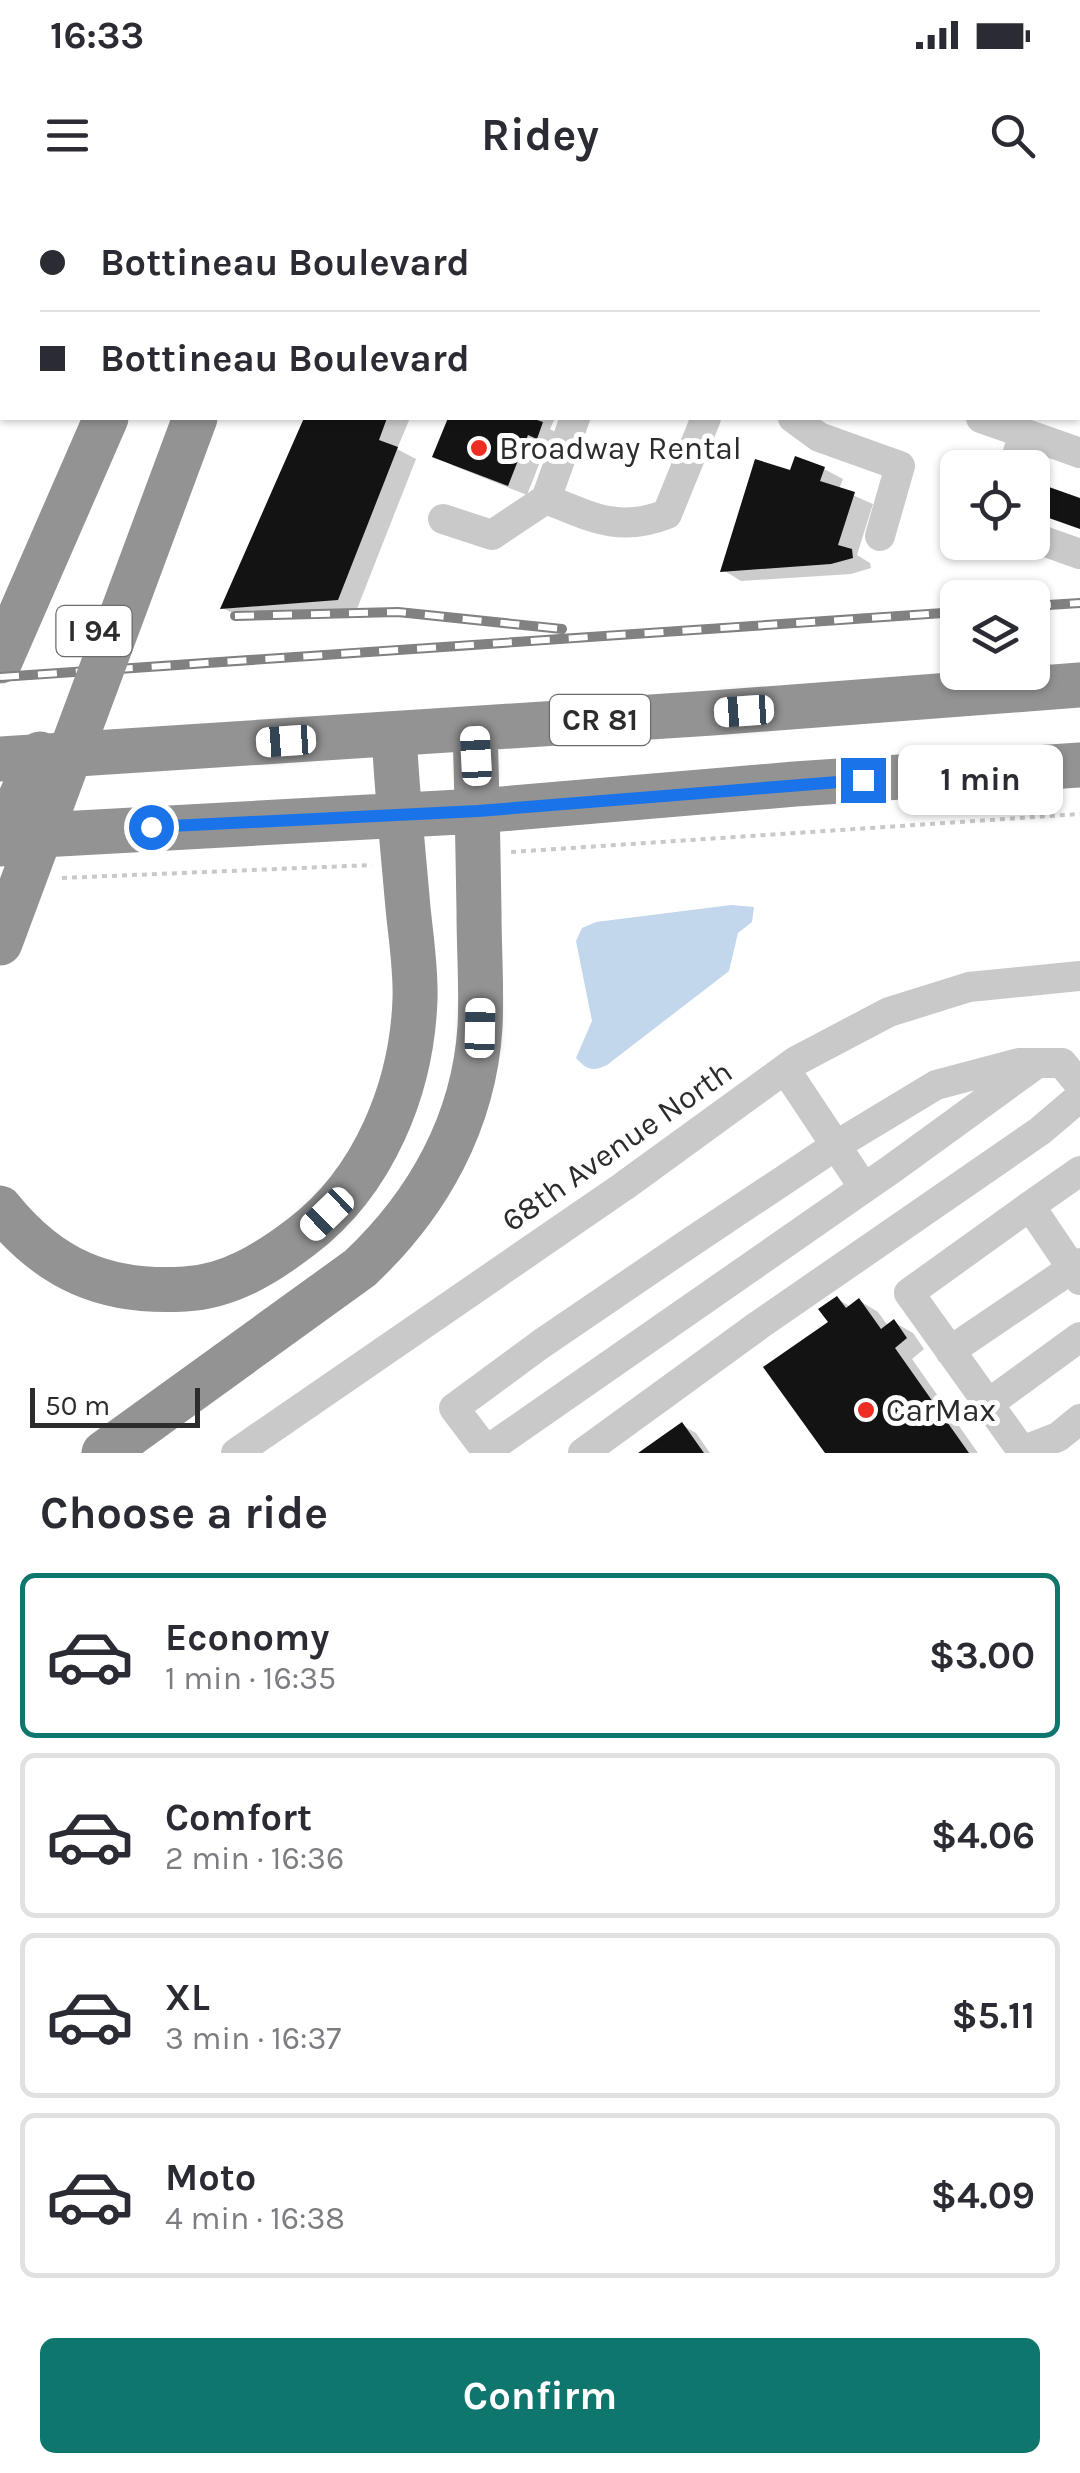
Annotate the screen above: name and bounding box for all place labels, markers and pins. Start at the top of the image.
place label: Broadway Rental [499,430,742,467]
marker: Broadway Rental [468,437,490,459]
place label: CarMax [886,1392,996,1429]
marker: CarMax [855,1399,877,1421]

